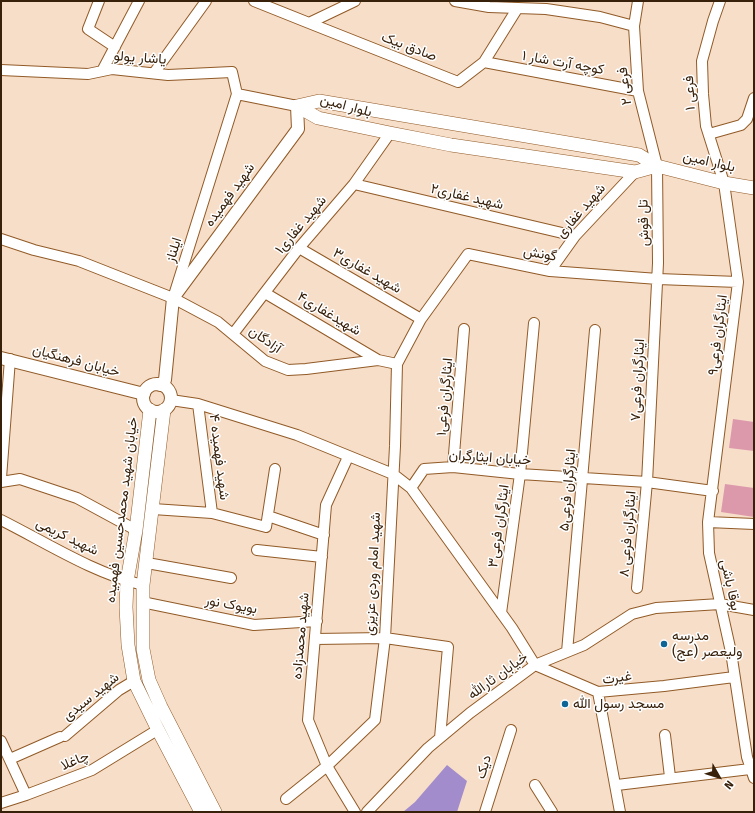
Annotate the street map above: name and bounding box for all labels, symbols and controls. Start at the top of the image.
street label: صادق بیک [379,29,439,65]
street label: یاشار یولو [113,48,167,68]
street label: کوچه آرت شار ۱ [521,48,605,78]
street label: فرعی ۲ [614,66,636,106]
street label: فرعی ۱ [681,75,699,111]
street label: بلوار امین [318,91,374,121]
street label: بلوار امین [681,148,737,176]
street label: شهید فهمیده [201,160,259,230]
street label: شهید غفاری۲ [429,180,505,214]
street label: شهید غفاری [553,180,609,242]
street label: شهید غفاری۱ [272,192,330,258]
street label: تل قوش [635,199,653,247]
street label: ایلناز [162,235,186,265]
street label: گونش [522,243,558,265]
street label: شهید غفاری۳ [330,245,404,297]
street label: شهیدغفاری۴ [294,288,364,340]
street label: ایثارگران فرعی۹ [705,294,731,376]
street label: آزادگان [245,323,285,357]
street label: ایثارگران فرعی۷ [627,338,649,422]
street label: خیابان فرهنگیان [31,341,121,381]
street label: ایثارگران فرعی۱ [433,357,457,437]
street label: شهید فهمیده ۴ [205,413,233,501]
street label: خیابان شهید محمدحسین فهمیده [102,416,142,604]
street label: خیابان ایثارگران [448,447,532,469]
street label: ایثارگران فرعی۵ [556,448,580,532]
street label: ایثارگران فرعی۳ [485,483,513,569]
street label: ایثارگران فرعی ۸ [616,490,640,578]
street label: شهید امام وردی عزیزی [361,512,385,636]
street label: شهید کریمی [33,515,101,559]
street label: بوقا باشی [716,558,744,612]
street label: بویوک نور [204,592,258,618]
street label: شهید محمدزاده [289,592,313,680]
place label: مدرسه ولیعصر (عج) [672,628,743,660]
marker: مدرسه ولیعصر (عج) [659,639,669,649]
street label: خیابان ثارالله [465,649,531,703]
street label: غیرت [601,668,633,688]
street label: شهید سیدی [59,669,123,725]
place label: مسجد رسول الله [573,696,664,712]
marker: مسجد رسول الله [560,699,570,709]
street label: چاغلا [58,748,92,774]
street label: دیک [472,753,496,781]
north arrow [699,757,739,797]
text: N [721,778,736,792]

